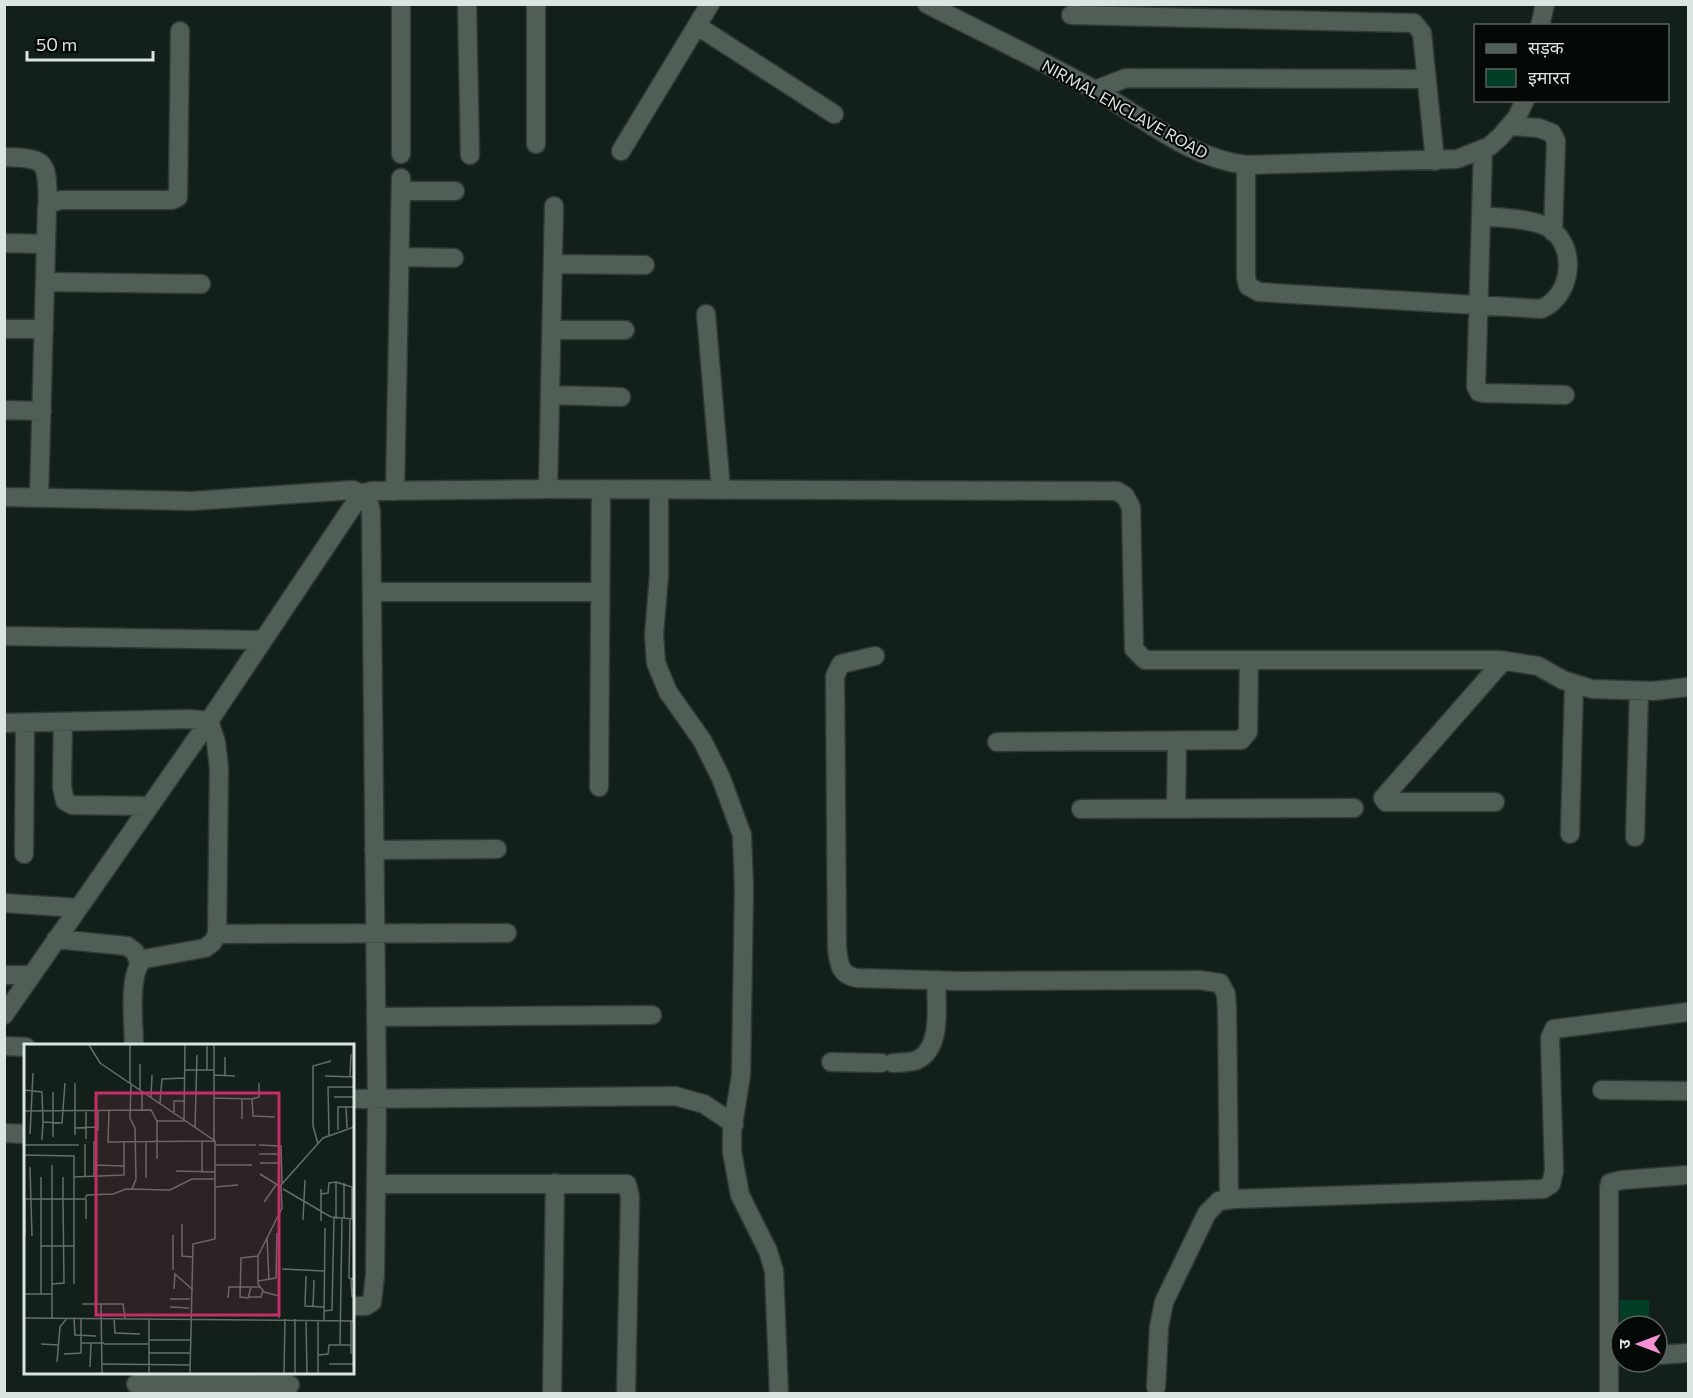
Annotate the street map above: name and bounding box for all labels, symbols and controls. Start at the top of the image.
scale bar [27,24,153,62]
legend [1474,24,1669,102]
text: 50 m [36,33,77,55]
text: सड़क [1528,36,1565,58]
street label: NIRMAL ENCLAVE ROAD [1039,55,1212,162]
text: इमारत [1528,66,1571,88]
inset map [24,1044,354,1374]
north arrow [1609,1314,1669,1374]
text: उ [1614,1339,1633,1349]

